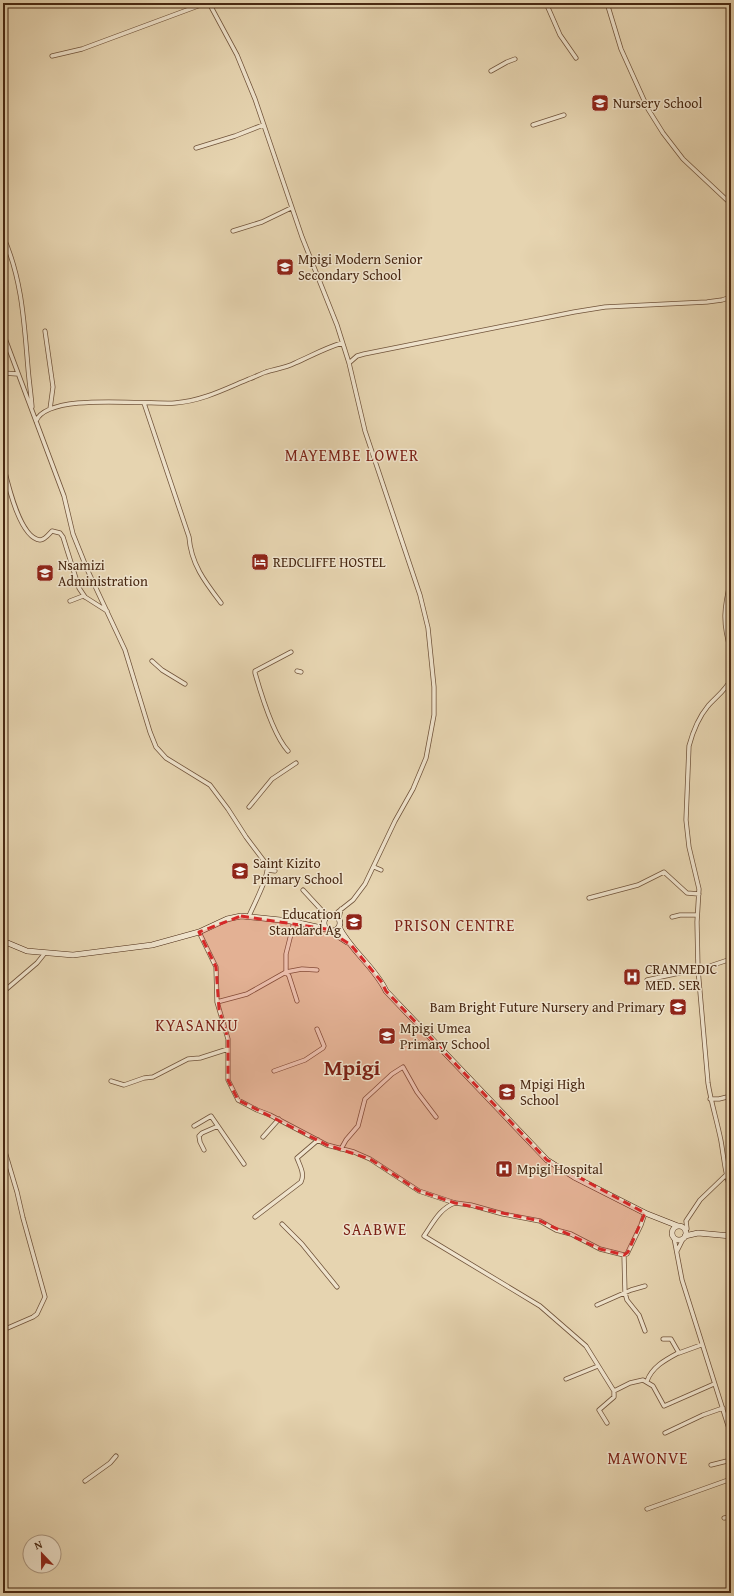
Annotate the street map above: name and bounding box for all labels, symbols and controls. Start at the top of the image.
school or university icon: Nursery School [590,93,610,113]
place label: Nursery School [613,93,702,113]
place label: Mpigi Modern Senior Secondary School [298,249,423,285]
school or university icon: Mpigi Modern Senior Secondary School [275,257,295,277]
district label: MAYEMBE LOWER [285,443,419,467]
hotel icon: REDCLIFFE HOSTEL [250,552,270,572]
place label: REDCLIFFE HOSTEL [273,552,386,572]
place label: Nsamizi Administration [58,555,148,591]
school or university icon: Nsamizi Administration [35,563,55,583]
place label: Saint Kizito Primary School [253,853,343,889]
school or university icon: Saint Kizito Primary School [230,861,250,881]
place label: Education Standard Ag [269,904,341,940]
school or university icon: Education Standard Ag [344,912,364,932]
district label: PRISON CENTRE [395,913,515,937]
place label: CRANMEDIC MED. SER [645,959,718,995]
hospital icon: CRANMEDIC MED. SER [622,967,642,987]
place label: Bam Bright Future Nursery and Primary [430,997,665,1017]
school or university icon: Bam Bright Future Nursery and Primary [668,997,688,1017]
district label: KYASANKU [155,1013,239,1037]
place label: Mpigi Umea Primary School [400,1018,490,1054]
school or university icon: Mpigi Umea Primary School [377,1026,397,1046]
district label: Mpigi [324,1051,381,1083]
place label: Mpigi High School [520,1074,585,1110]
school or university icon: Mpigi High School [497,1082,517,1102]
hospital icon: Mpigi Hospital [494,1159,514,1179]
place label: Mpigi Hospital [517,1159,603,1179]
district label: SAABWE [343,1217,407,1241]
district label: MAWONVE [608,1446,688,1470]
north arrow [22,1534,62,1574]
text: N [32,1536,45,1554]

